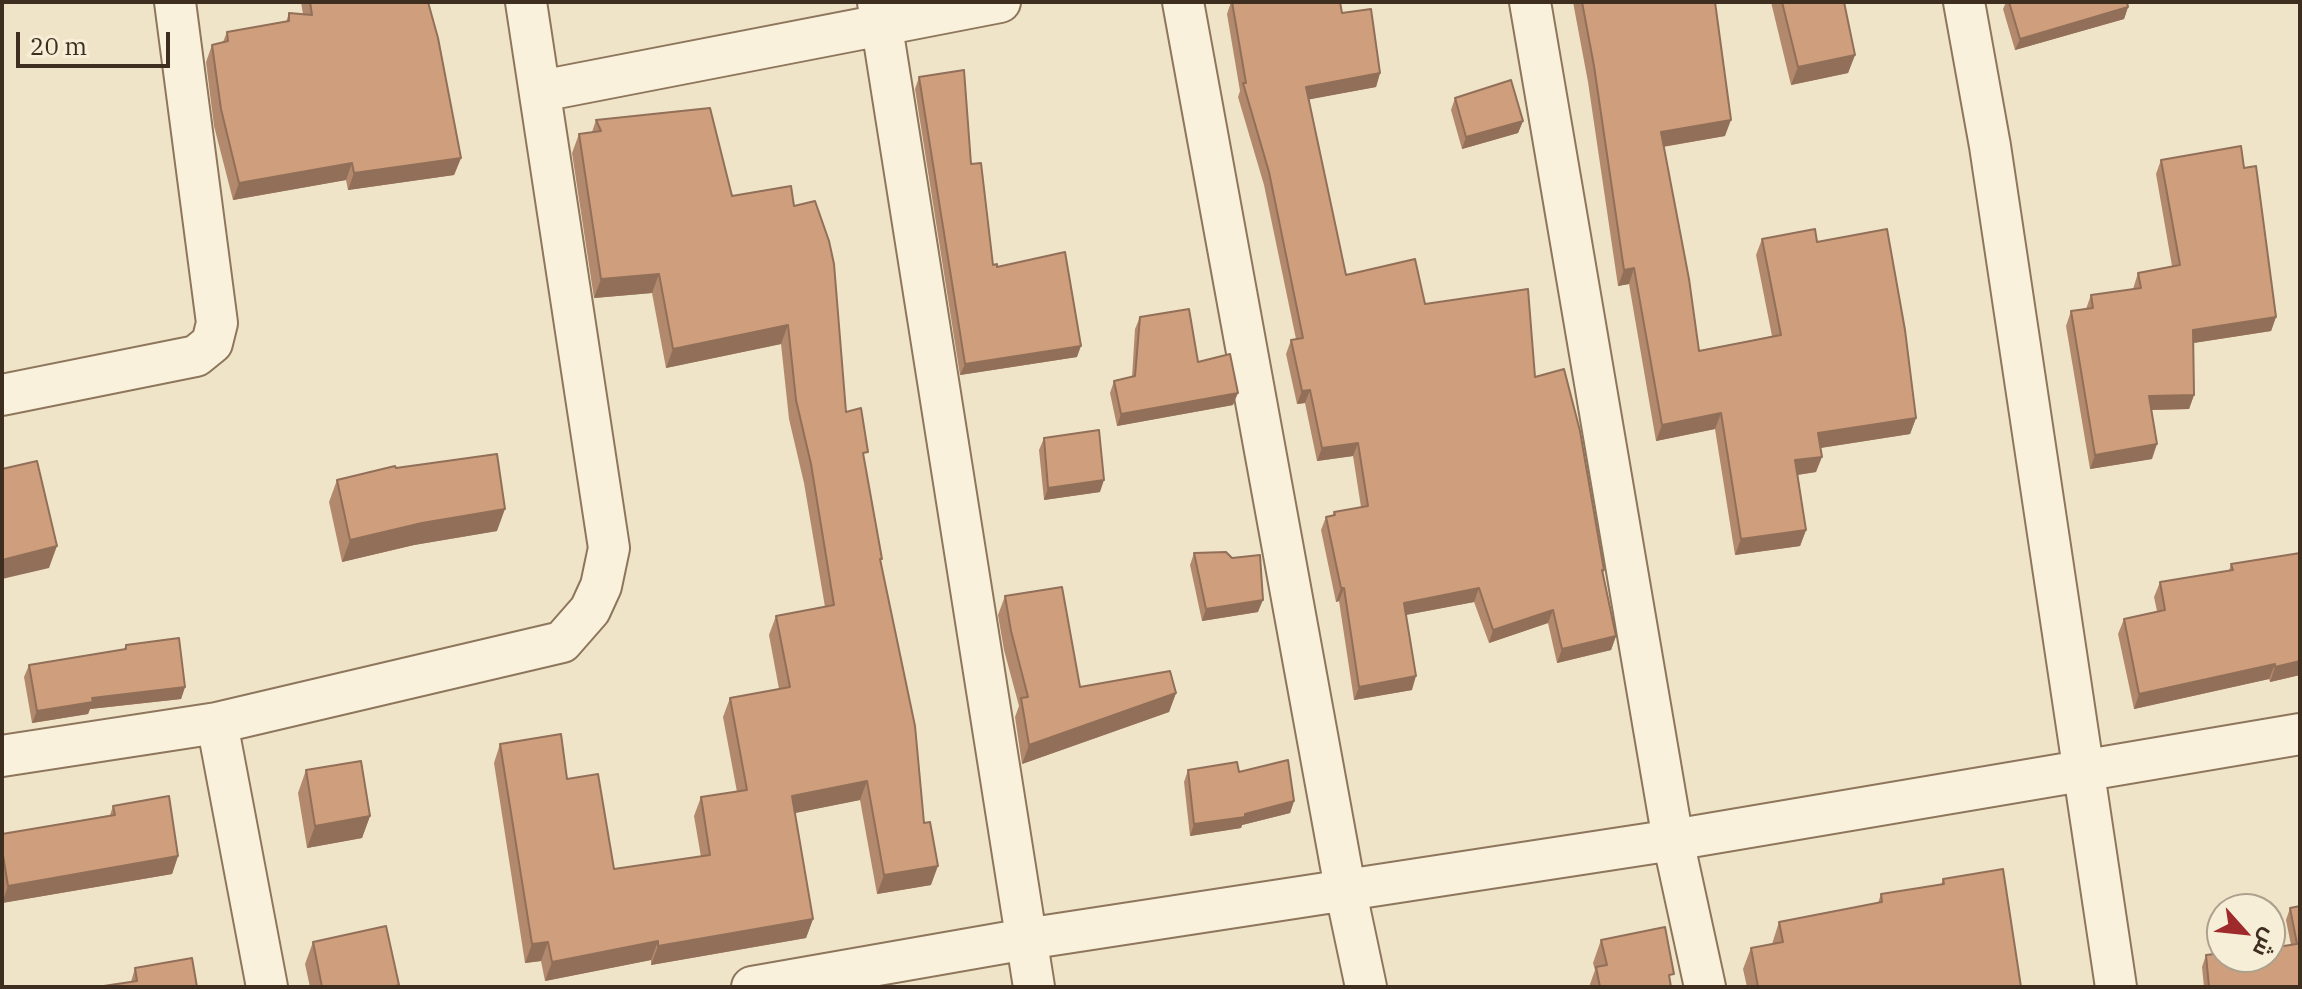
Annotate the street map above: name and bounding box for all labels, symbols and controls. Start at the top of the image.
scale bar [20,16,174,66]
text: 20 m [30,30,87,62]
north arrow [2206,893,2286,973]
text: ش [2247,924,2285,962]

